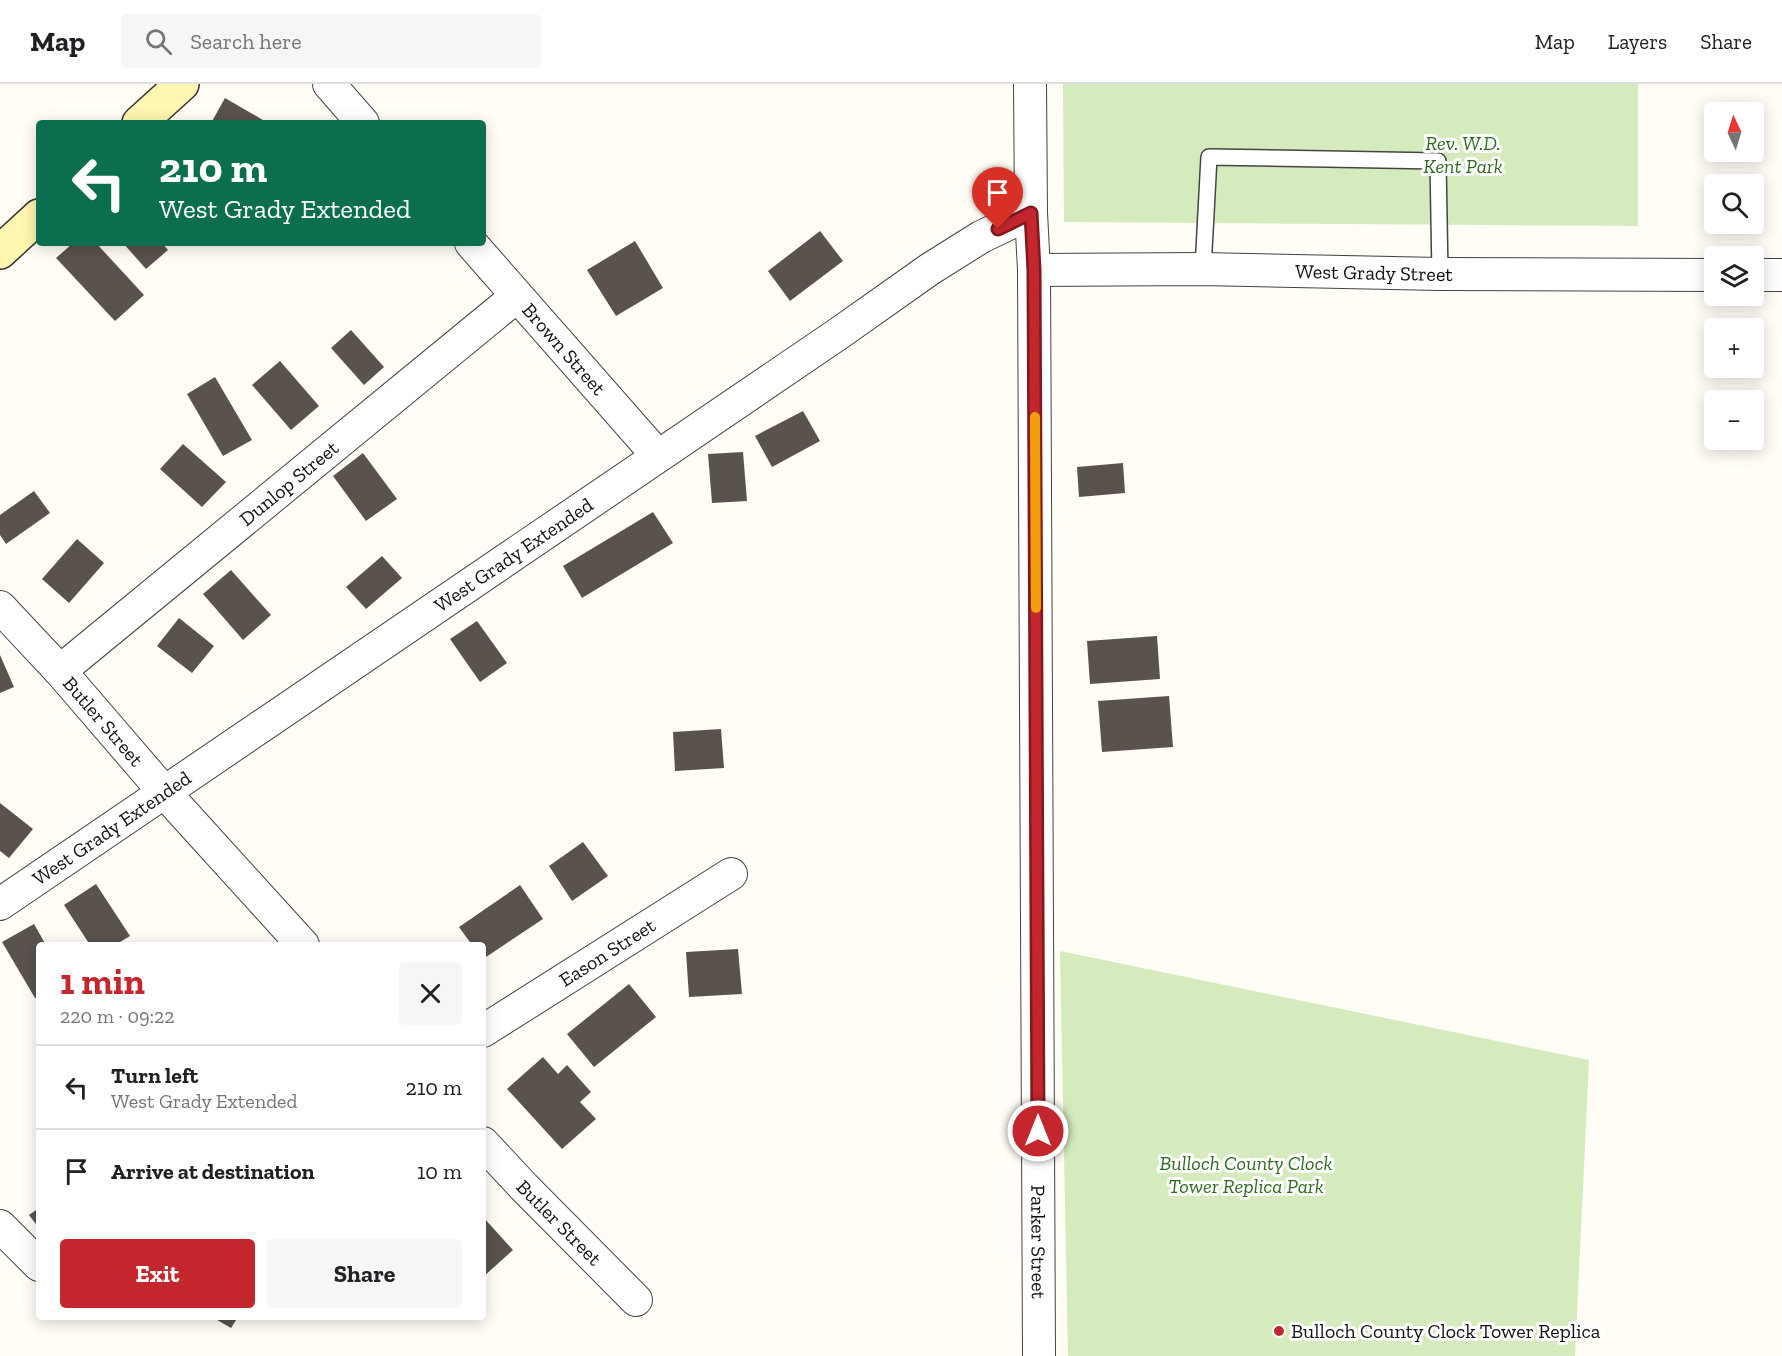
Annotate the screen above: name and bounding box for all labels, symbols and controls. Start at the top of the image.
search box [121,14,541,68]
text: Map [30,25,85,58]
icon: search [142,25,175,58]
text: Search here [190,28,302,55]
text: Map [1535,29,1575,54]
text: Layers [1608,29,1667,54]
text: Share [1700,29,1752,54]
north arrow [1704,102,1764,162]
map controls [1704,102,1764,450]
park label: Rev. W.D. Kent Park [1423,131,1503,178]
text: 210 m [159,142,267,193]
icon: left [60,144,138,222]
pin [972,167,1023,229]
button: search [1704,174,1764,234]
icon: arrive [981,176,1014,209]
text: West Grady Extended [159,193,411,225]
button: layers [1704,246,1764,306]
street label: West Grady Street [1295,259,1453,286]
street label: Brown Street [517,298,611,400]
button: + [1704,318,1764,378]
button: − [1704,390,1764,450]
street label: Dunlop Street [235,435,344,531]
street label: West Grady Extended [430,492,597,617]
street label: Butler Street [58,671,149,772]
street label: West Grady Extended [28,766,196,890]
street label: Eason Street [555,913,660,992]
text: 1 min [60,960,145,1003]
button: close [399,962,462,1025]
text: 220 m · 09:22 [60,1004,175,1028]
text: Turn left [111,1062,198,1089]
icon: left [60,1071,93,1104]
text: 210 m [406,1074,462,1101]
text: West Grady Extended [111,1089,298,1113]
position arrow [1006,1099,1070,1163]
park label: Bulloch County Clock Tower Replica Park [1160,1151,1333,1198]
icon: arrive [60,1155,93,1188]
text: Arrive at destination [111,1158,314,1185]
text: 10 m [417,1158,462,1185]
street label: Butler Street [512,1175,607,1271]
street label: Parker Street [1026,1185,1051,1300]
button: Exit [60,1239,255,1308]
button: Share [267,1239,462,1308]
place label: Bulloch County Clock Tower Replica [1291,1319,1601,1343]
marker: Bulloch County Clock Tower Replica [1272,1324,1286,1338]

